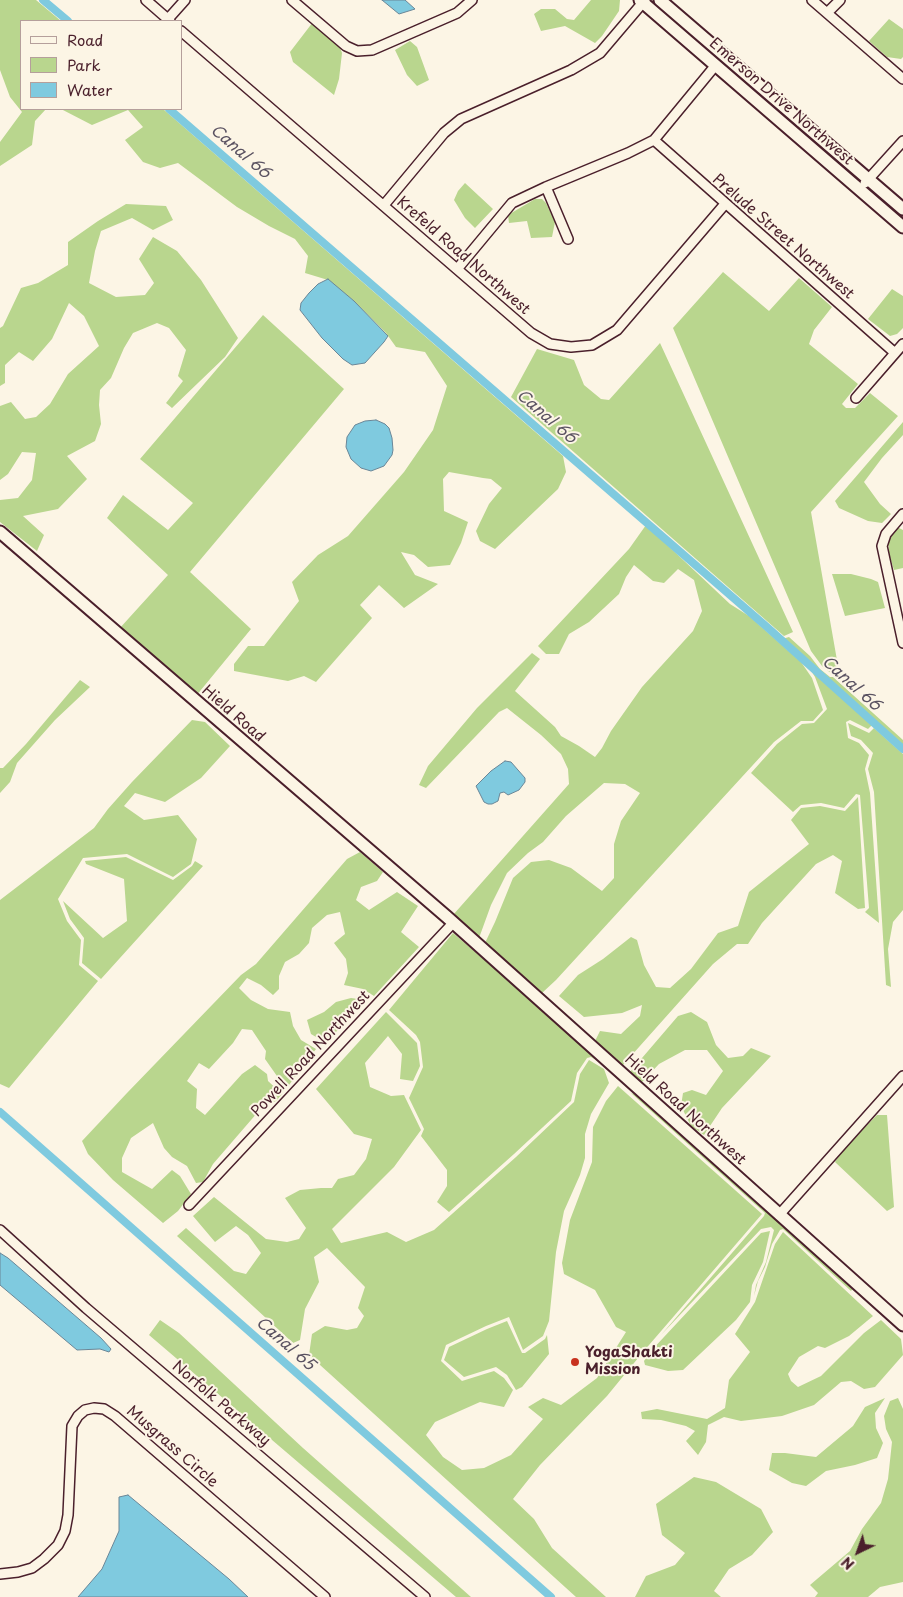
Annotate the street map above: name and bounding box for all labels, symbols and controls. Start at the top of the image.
legend [20,20,182,110]
text: Road [67,28,103,51]
street label: Emerson Drive Northwest [705,35,857,169]
text: Park [67,53,101,76]
text: Water [67,78,112,101]
water label: Canal 66 [206,121,274,183]
street label: Prelude Street Northwest [709,171,857,303]
street label: Krefeld Road Northwest [393,193,533,319]
water label: Canal 66 [512,386,580,448]
water label: Canal 66 [817,652,885,716]
street label: Hield Road [198,682,268,746]
street label: Powell Road Northwest [248,987,374,1121]
street label: Hield Road Northwest [621,1051,749,1169]
water label: Canal 65 [252,1313,318,1375]
place label: YogaShakti Mission [585,1344,673,1379]
marker: YogaShakti Mission [569,1356,581,1368]
street label: Norfolk Parkway [168,1358,274,1450]
street label: Musgrass Circle [123,1402,221,1492]
north arrow [833,1527,883,1577]
text: N [836,1552,859,1575]

